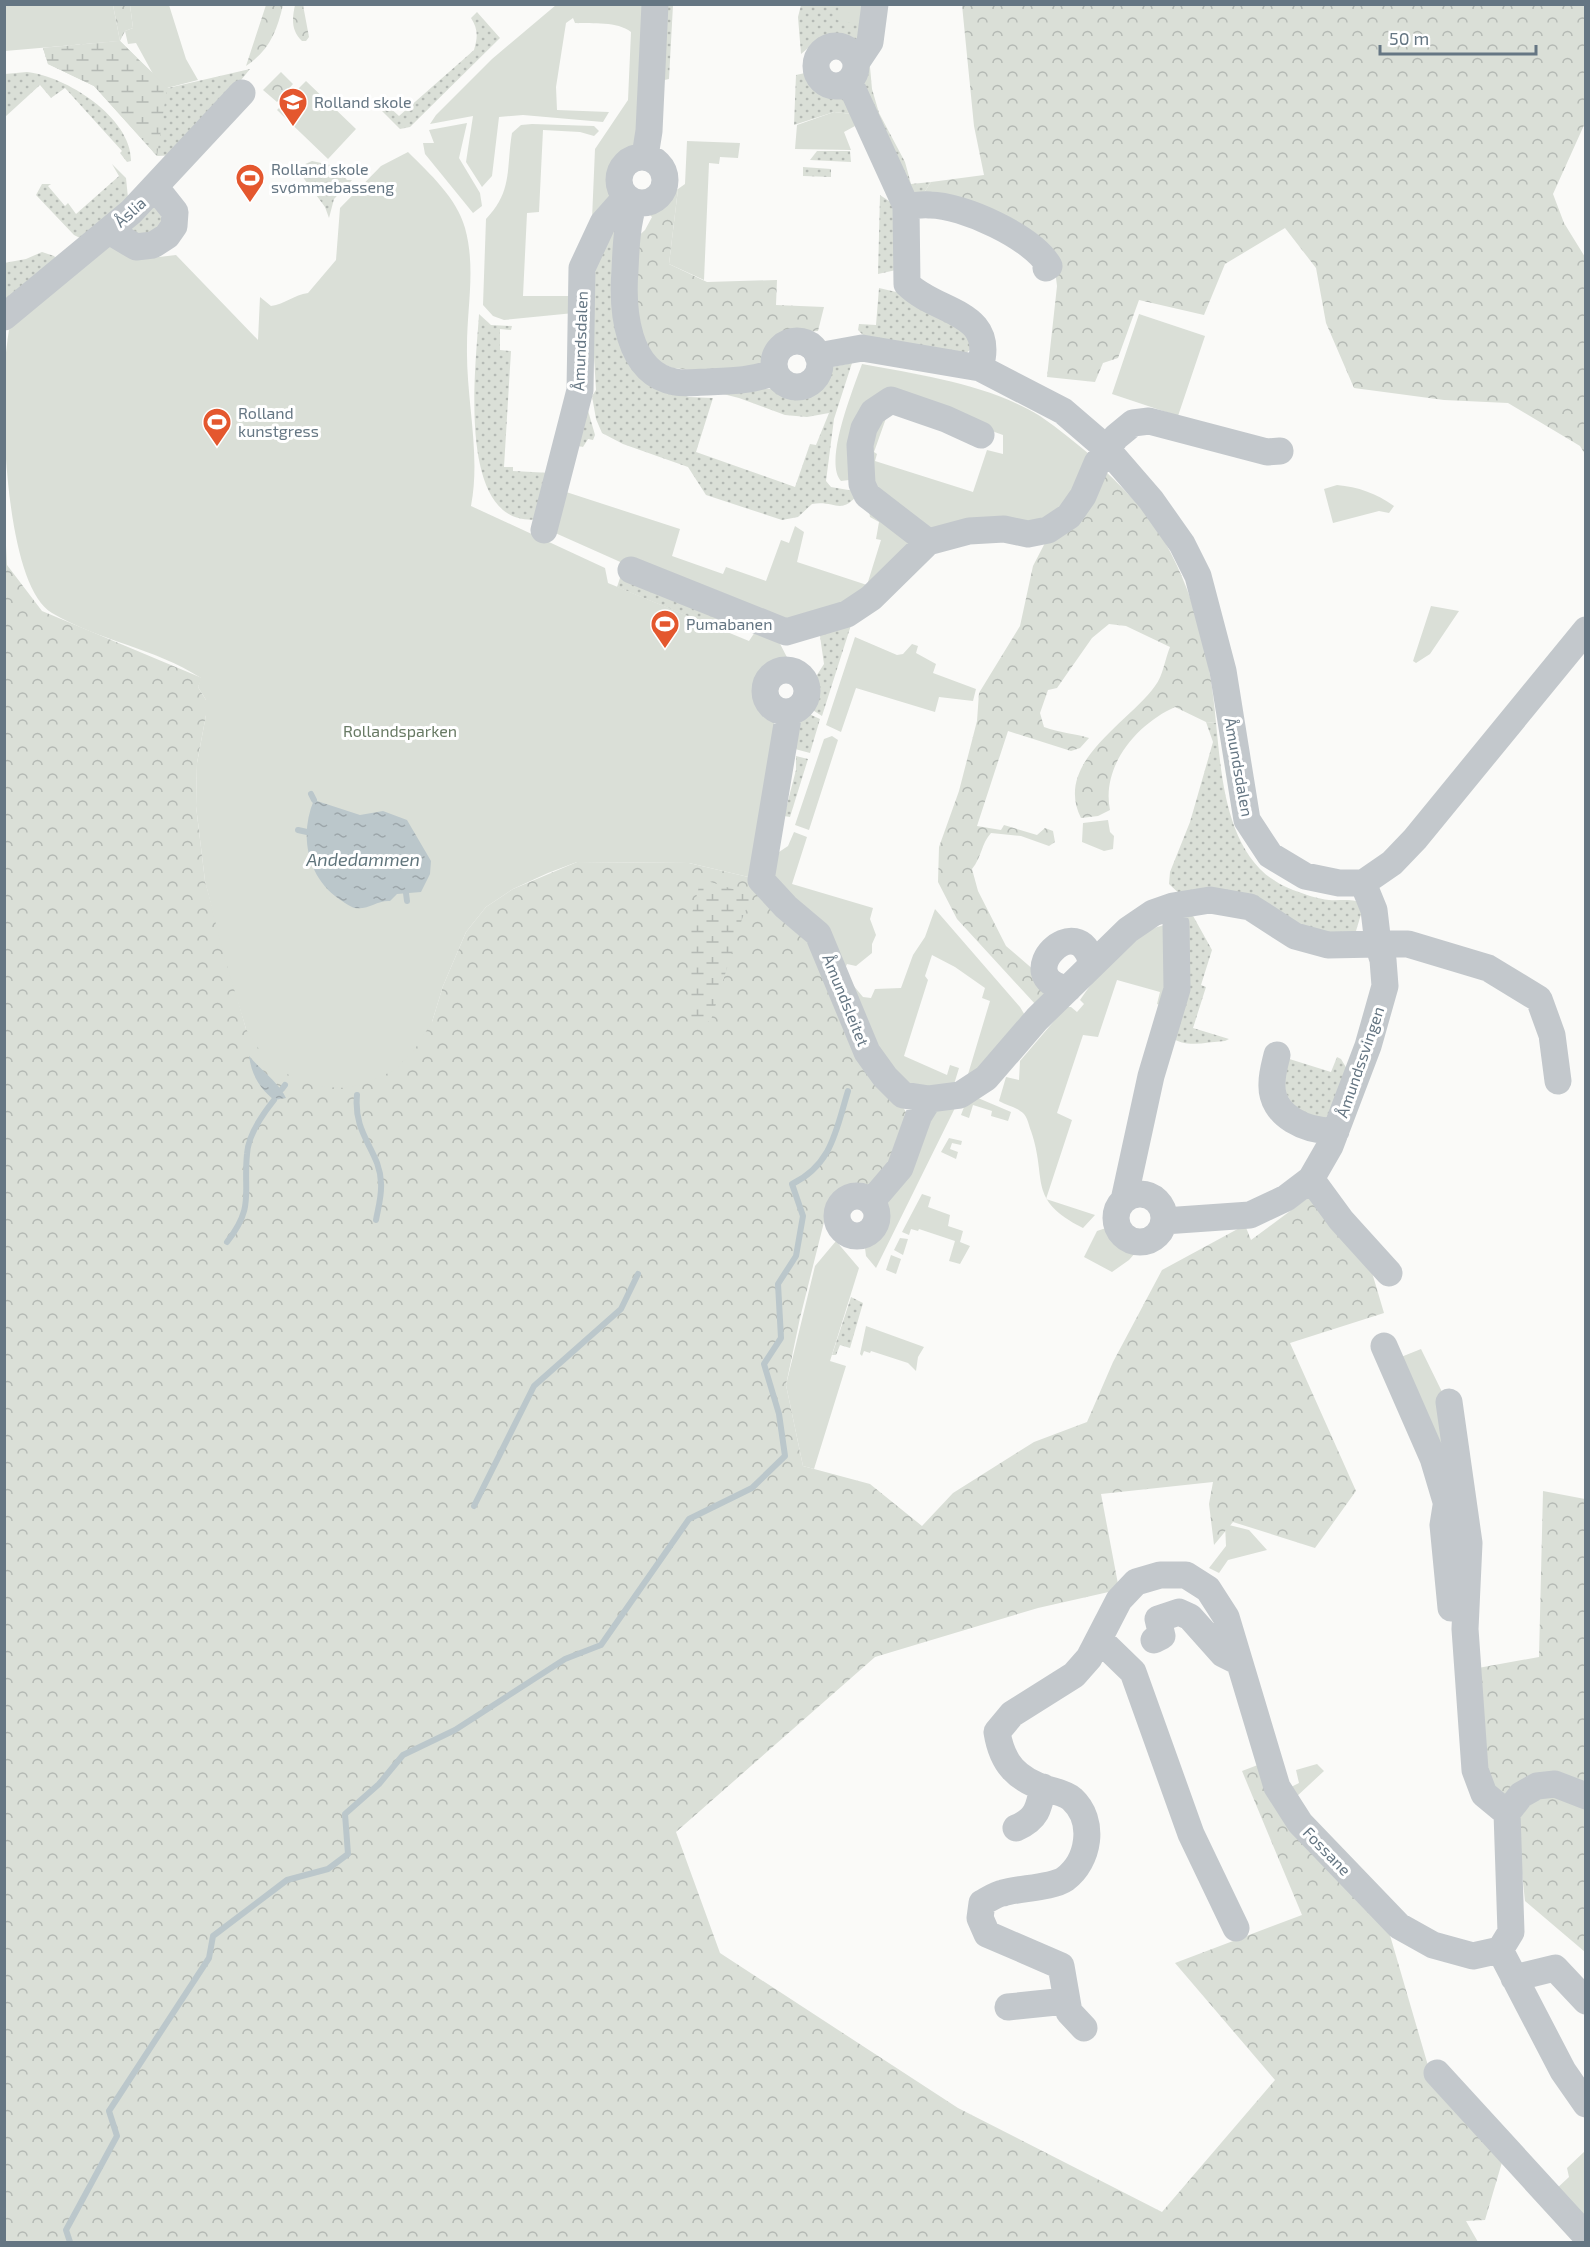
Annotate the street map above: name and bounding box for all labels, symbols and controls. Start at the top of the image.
scale bar [1380,18,1536,56]
text: 50 m [1389,27,1429,49]
school or university icon: Rolland skole [277,86,309,128]
place label: Rolland skole [314,92,412,111]
place label: Rolland skole svømmebasseng [271,159,394,196]
sports icon: Rolland skole svømmebasseng [234,162,266,204]
street label: Åslia [110,193,149,231]
street label: Åmundsdalen [568,291,591,391]
place label: Rolland kunstgress [238,403,319,440]
sports icon: Rolland kunstgress [201,406,233,448]
sports icon: Pumabanen [649,608,681,650]
place label: Pumabanen [686,614,772,633]
street label: Åmundsdalen [1221,716,1258,818]
park label: Rollandsparken [343,721,457,740]
water label: Andedammen [305,848,420,870]
street label: Åmundsleitet [819,951,874,1049]
street label: Åmundssvingen [1332,1004,1387,1120]
street label: Fossane [1300,1822,1355,1879]

